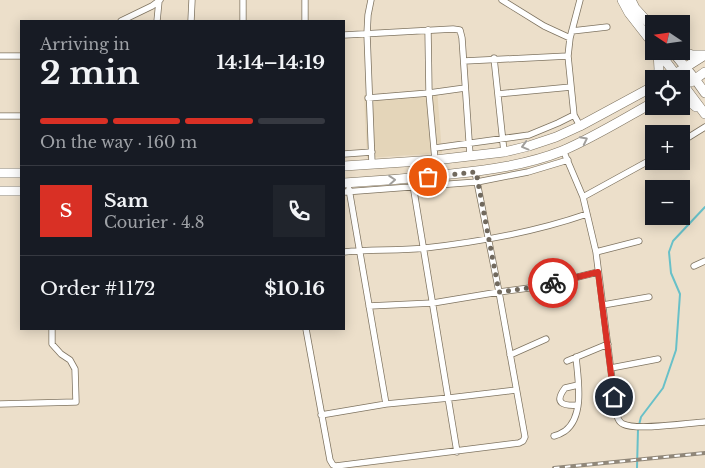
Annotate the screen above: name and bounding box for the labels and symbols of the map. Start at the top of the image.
north arrow [645,15,690,60]
one-way arrow [579,136,588,146]
one-way arrow [522,141,530,151]
pin [407,156,449,198]
one-way arrow [389,175,397,186]
courier [528,258,578,308]
pin [593,376,635,418]

